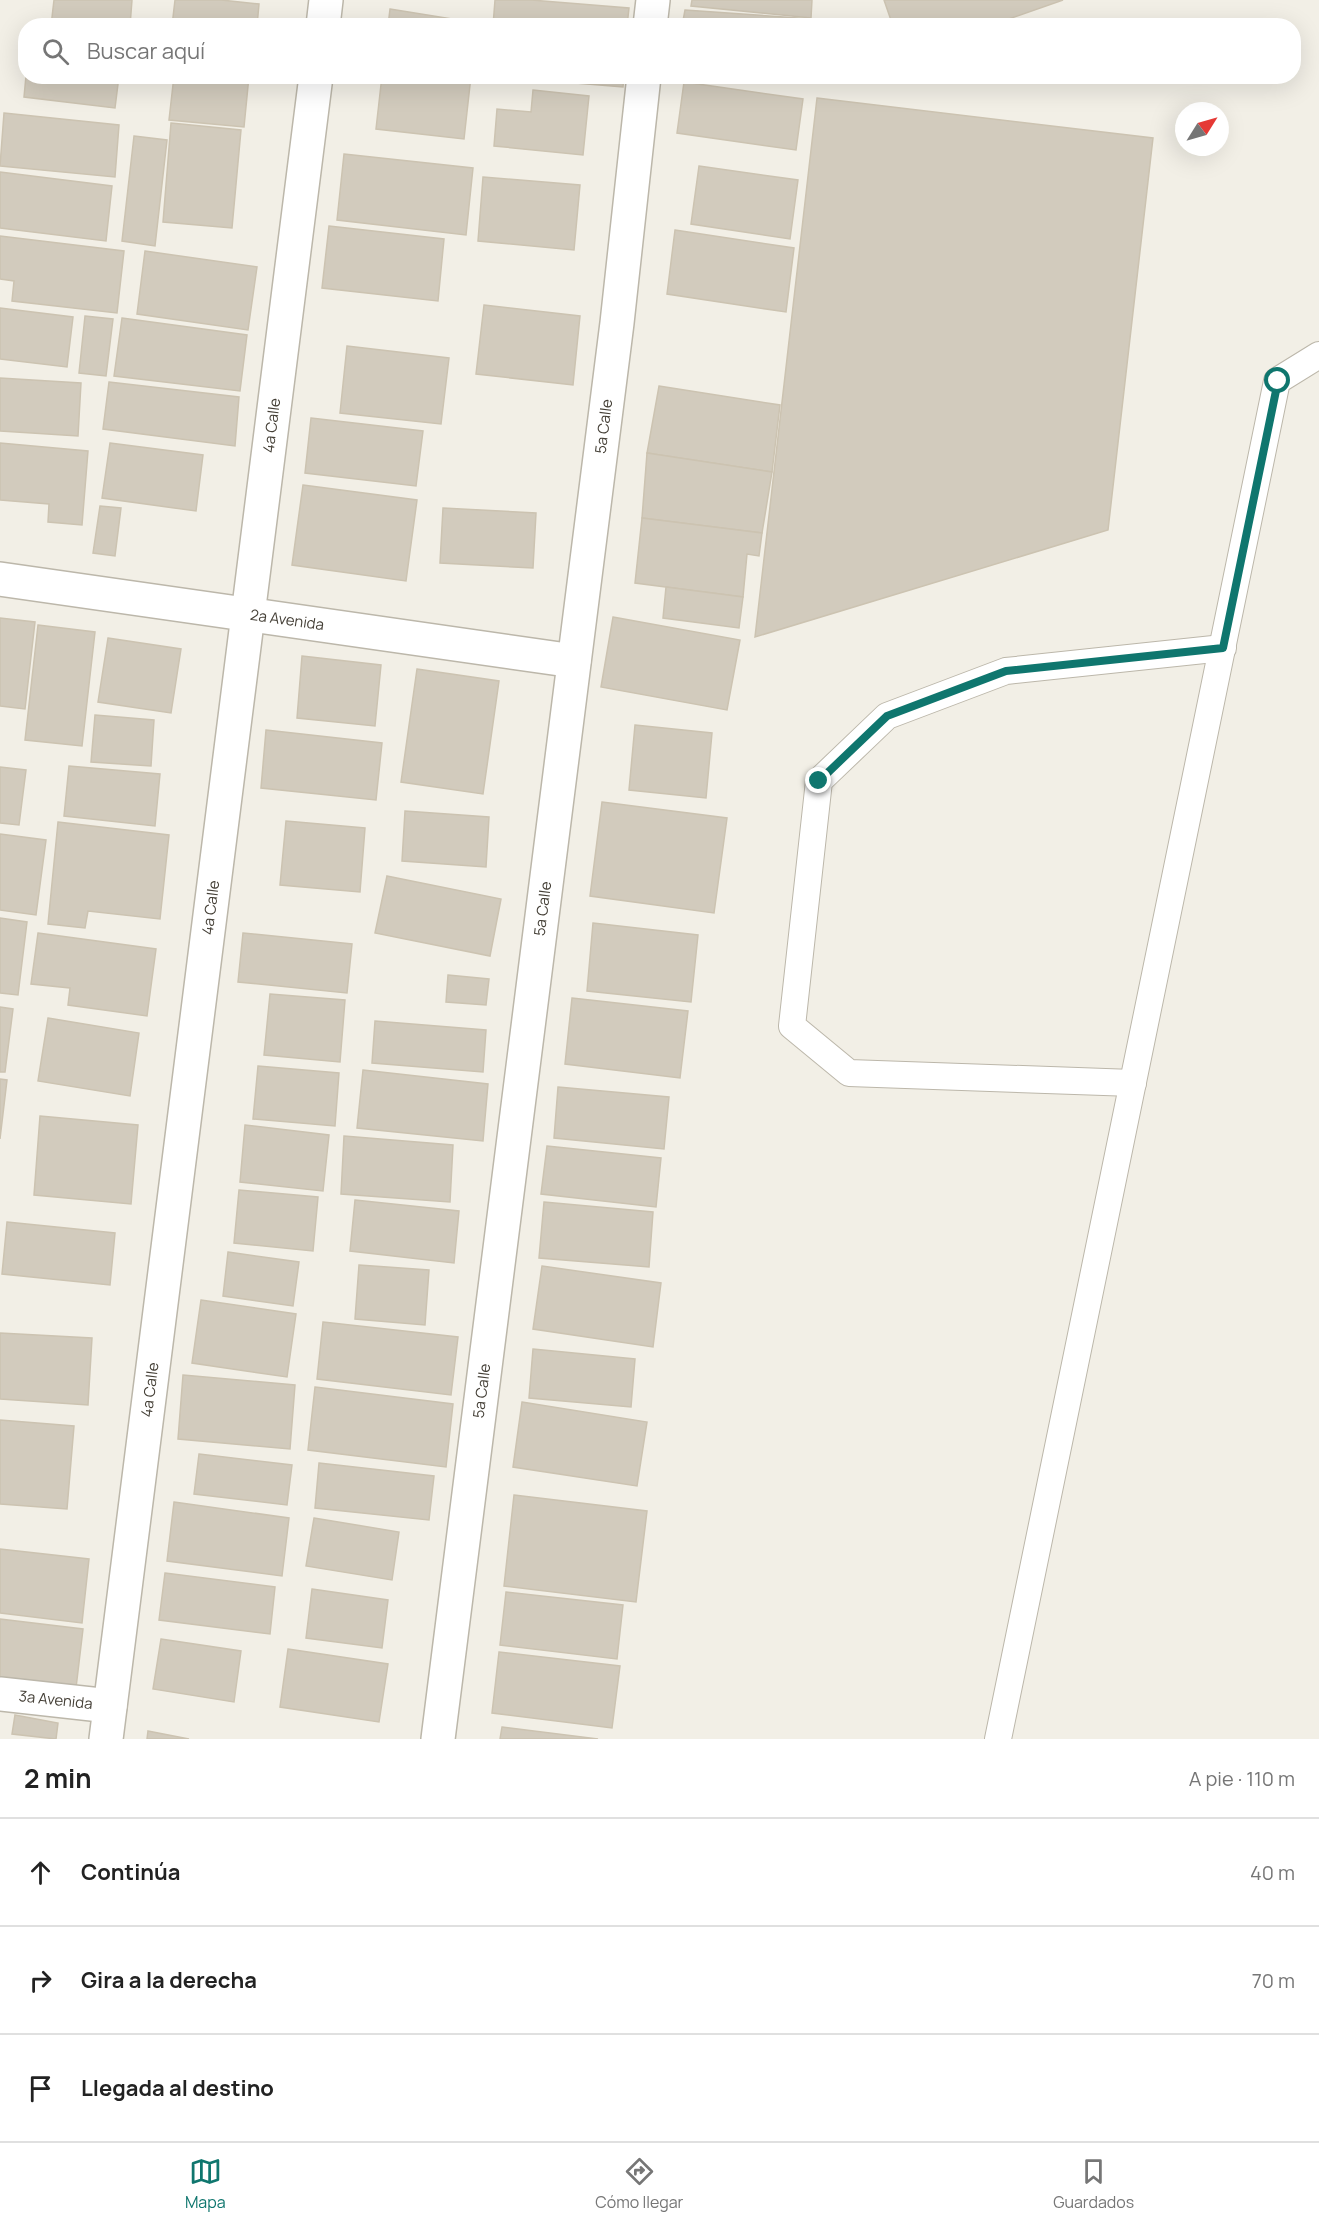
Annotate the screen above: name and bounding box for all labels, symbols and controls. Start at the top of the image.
search box [18,18,1301,84]
icon: search [39,35,72,68]
text: Buscar aquí [87,36,205,66]
north arrow [1175,102,1229,156]
route start [1264,367,1290,393]
street label: 4a Calle [258,397,285,454]
street label: 5a Calle [590,398,617,455]
street label: 2a Avenida [249,604,325,635]
route end [805,767,831,793]
street label: 4a Calle [197,879,224,936]
street label: 5a Calle [529,880,556,937]
street label: 4a Calle [136,1361,163,1418]
street label: 5a Calle [468,1362,495,1419]
street label: 3a Avenida [18,1685,94,1714]
text: 2 min [24,1760,92,1796]
text: A pie · 110 m [1189,1765,1295,1792]
icon: ahead [24,1856,57,1889]
text: Continúa [81,1857,181,1887]
text: 40 m [1250,1859,1295,1886]
icon: right [24,1964,57,1997]
text: Gira a la derecha [81,1965,257,1995]
text: 70 m [1252,1967,1295,1994]
icon: arrive [24,2072,57,2105]
text: Llegada al destino [81,2073,274,2103]
tab: Mapa [185,2155,226,2213]
tab: Cómo llegar [595,2155,683,2213]
tab: Guardados [1053,2155,1134,2213]

